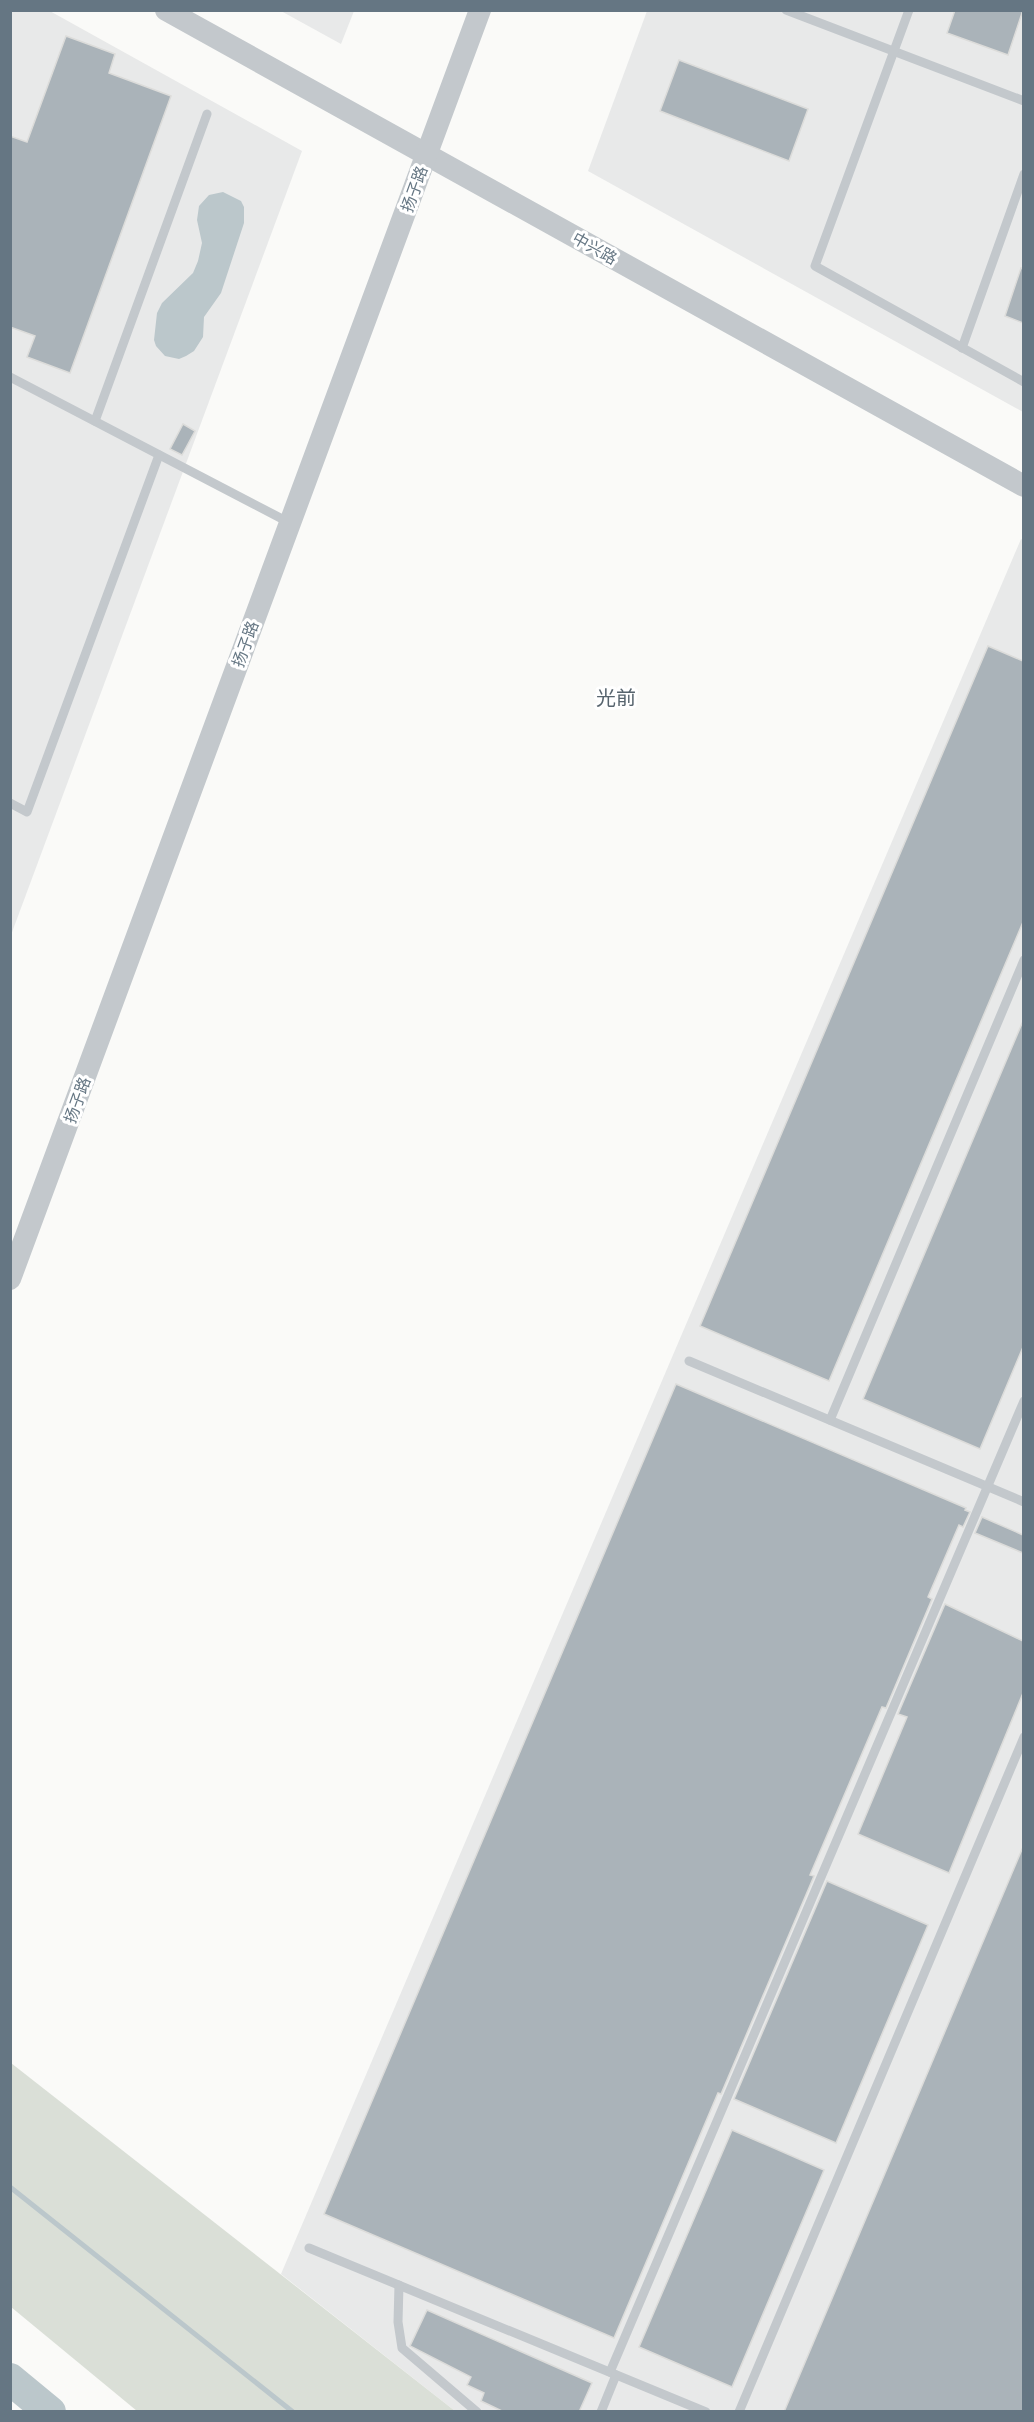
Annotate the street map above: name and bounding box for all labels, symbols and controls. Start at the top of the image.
street label: 扬子路 [398,164,431,215]
street label: 中兴路 [570,229,620,268]
street label: 扬子路 [229,619,262,670]
district label: 光前 [596,687,636,709]
street label: 扬子路 [61,1075,94,1126]

